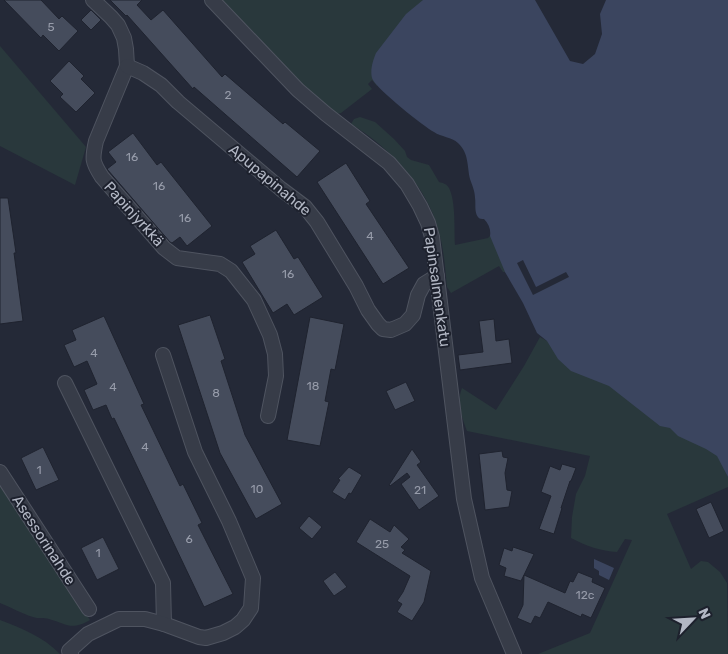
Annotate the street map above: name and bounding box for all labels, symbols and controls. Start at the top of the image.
house number: 5 [47,20,55,34]
house number: 2 [224,88,232,102]
street label: Apupapinahde [225,140,315,220]
house number: 16 [126,150,138,164]
street label: Papinjyrkkä [100,178,168,250]
house number: 16 [153,179,165,193]
house number: 16 [179,211,191,225]
street label: Papinsalmenkatu [420,226,454,348]
house number: 4 [366,229,374,243]
house number: 16 [282,267,294,281]
house number: 4 [90,346,98,360]
house number: 18 [307,379,319,393]
house number: 4 [109,380,117,394]
house number: 8 [212,386,220,400]
house number: 4 [141,440,149,454]
house number: 1 [36,463,42,477]
house number: 10 [251,482,263,496]
house number: 21 [414,483,426,497]
street label: Asessorinahde [8,492,80,588]
house number: 6 [185,532,193,546]
house number: 25 [375,537,389,551]
house number: 1 [95,546,101,560]
house number: 12c [576,588,595,602]
north arrow [668,594,718,644]
text: N [694,606,714,622]

